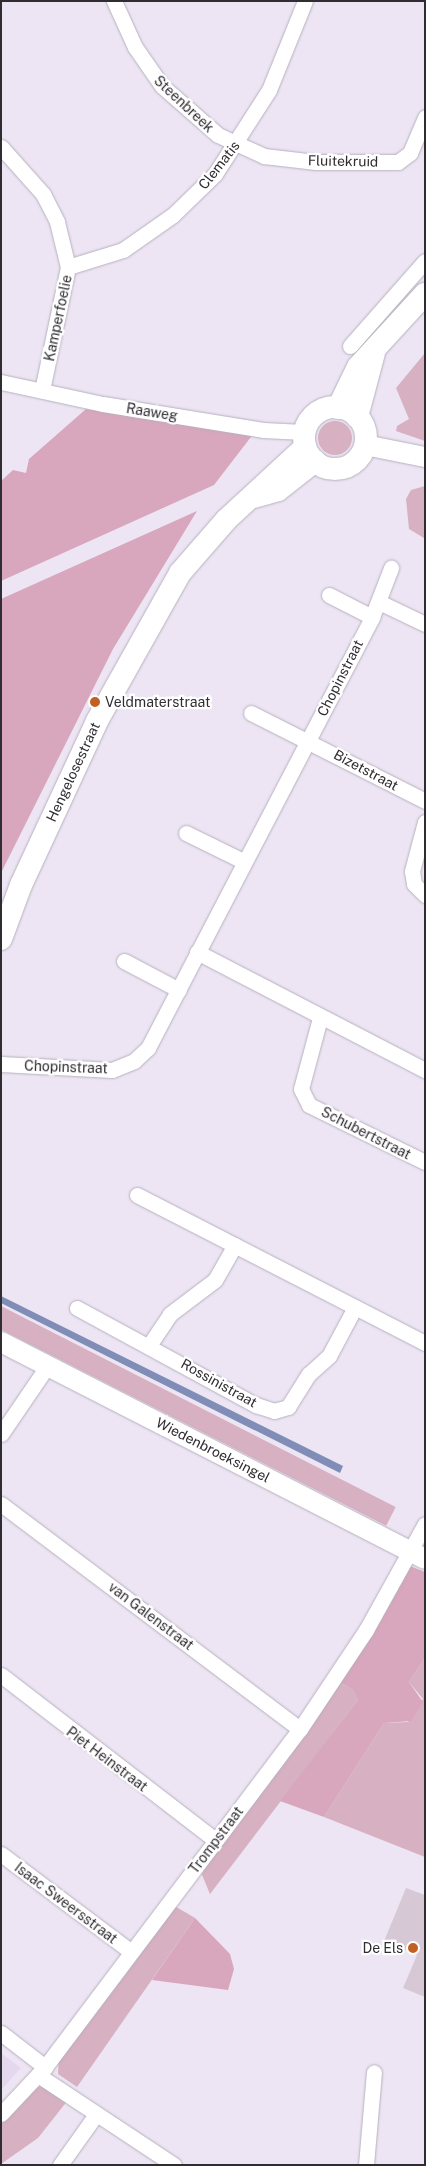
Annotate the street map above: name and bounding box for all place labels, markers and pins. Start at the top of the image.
place label: Veldmaterstraat [105,694,210,710]
marker: Veldmaterstraat [89,696,101,708]
place label: De Els [362,1940,403,1956]
marker: De Els [407,1942,419,1954]

